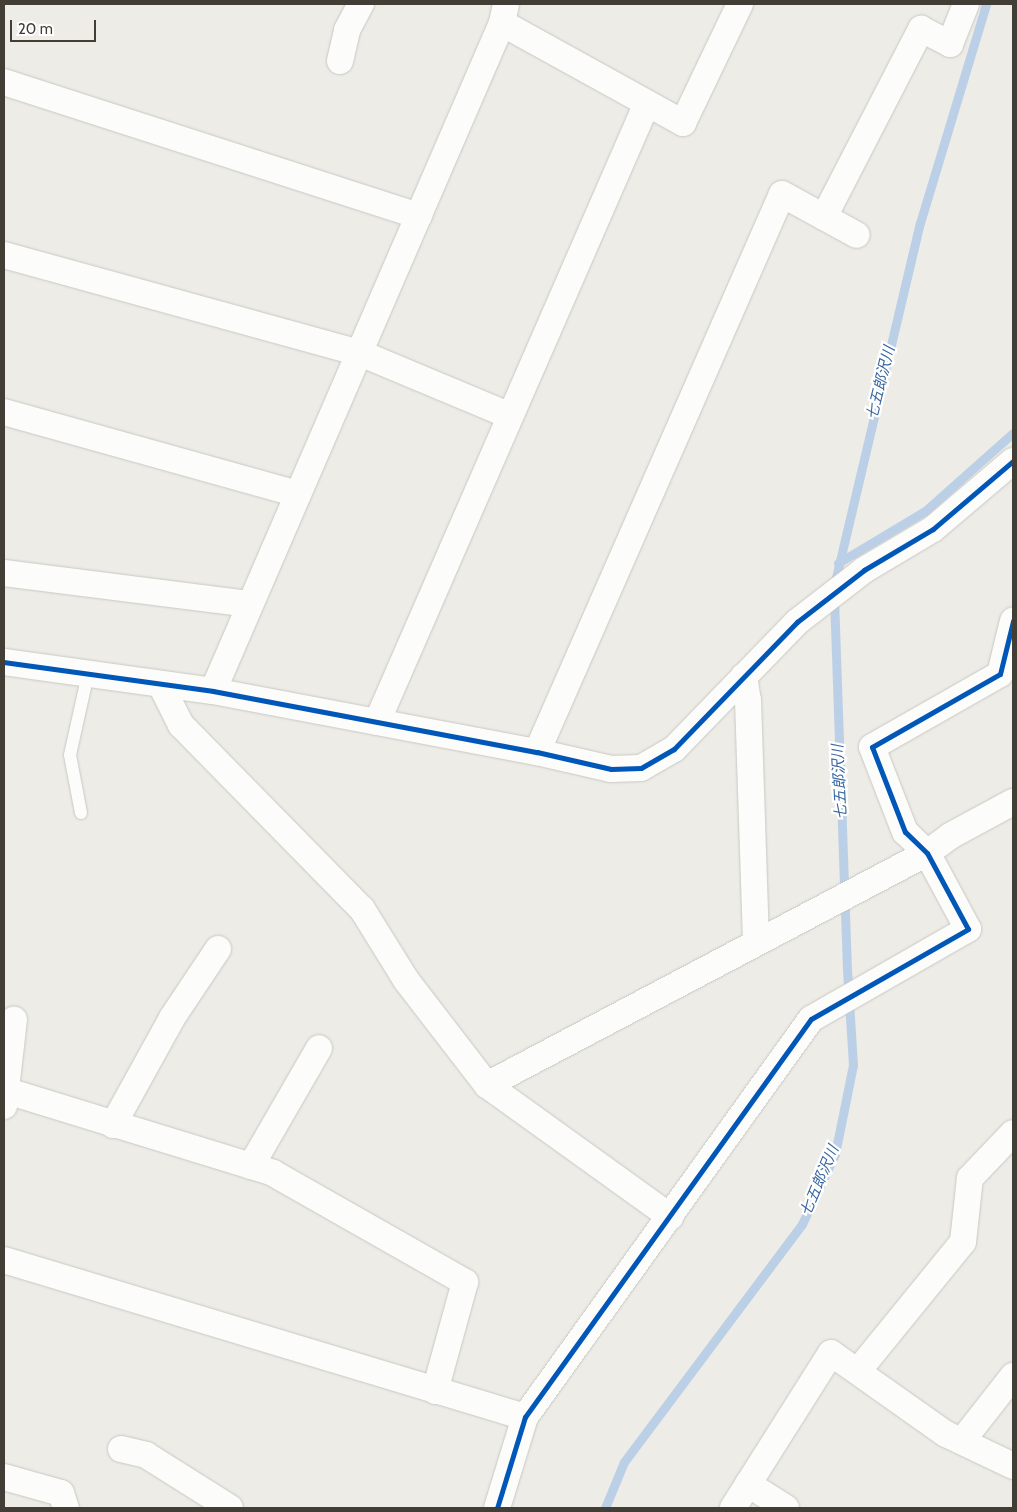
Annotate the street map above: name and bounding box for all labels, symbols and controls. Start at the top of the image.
scale bar [12,10,99,42]
text: 20 m [18,20,53,38]
water label: 七五郎沢川 [863,344,899,422]
water label: 七五郎沢川 [829,744,851,820]
water label: 七五郎沢川 [797,1143,843,1219]

